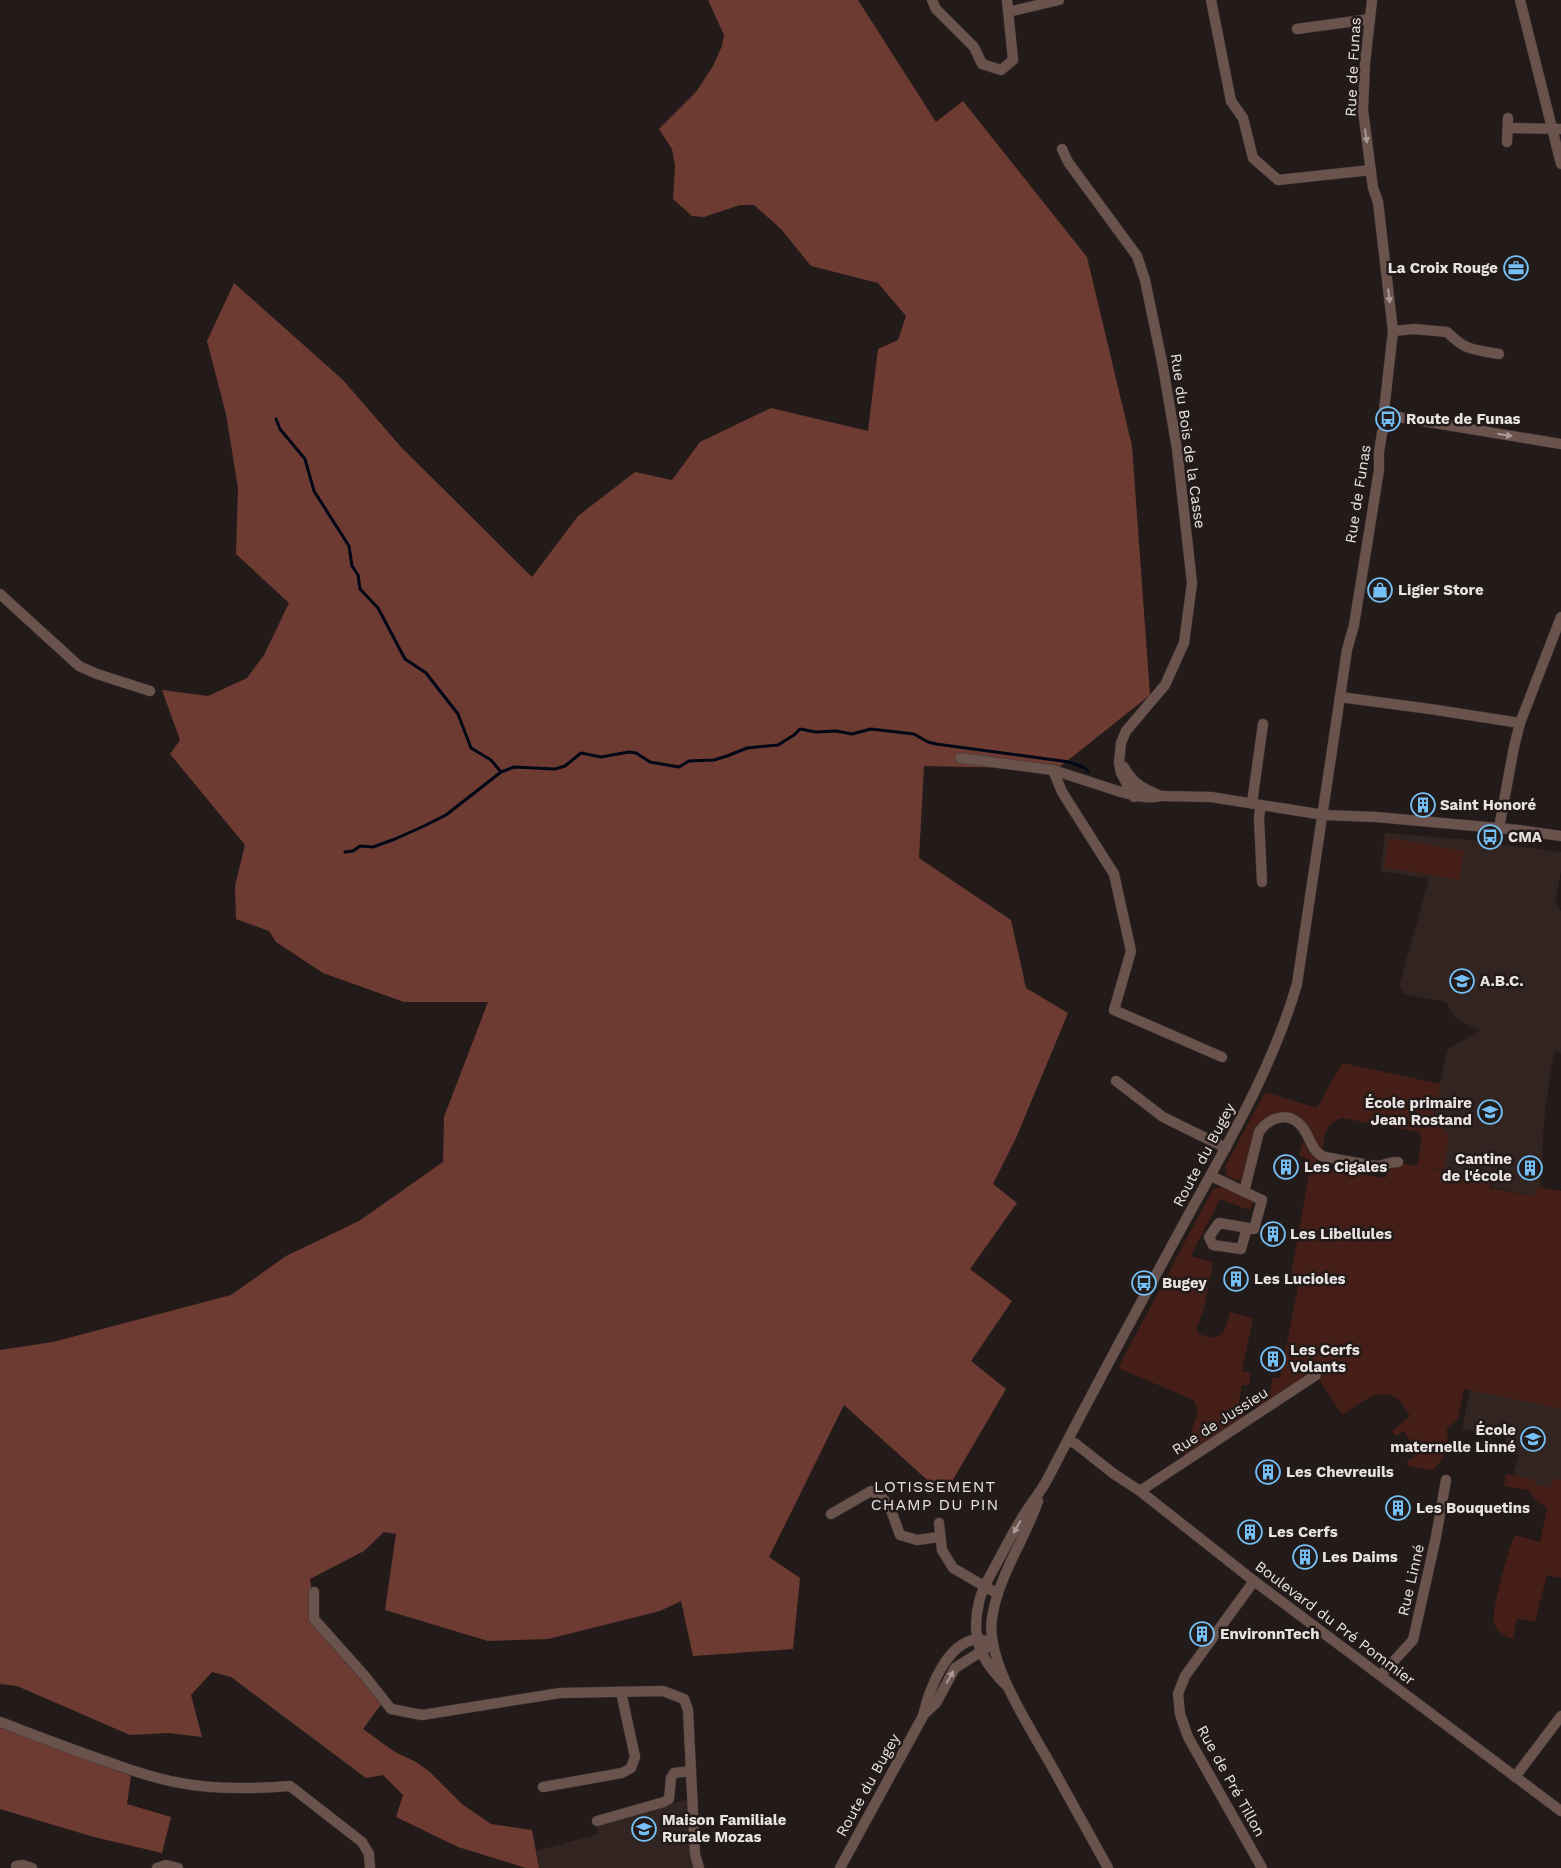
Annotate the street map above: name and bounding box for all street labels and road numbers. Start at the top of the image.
street label: Rue de Funas [1341,17,1365,117]
street label: Rue du Bois de la Casse [1167,352,1209,530]
street label: Rue de Funas [1341,443,1375,545]
street label: Route du Bugey [1169,1100,1239,1210]
street label: Rue de Jussieu [1169,1383,1271,1459]
street label: Rue Linné [1394,1542,1428,1618]
street label: Boulevard du Pré Pommier [1252,1557,1418,1689]
street label: Rue de Pré Tillon [1193,1722,1269,1840]
street label: Route du Bugey [832,1730,904,1840]

